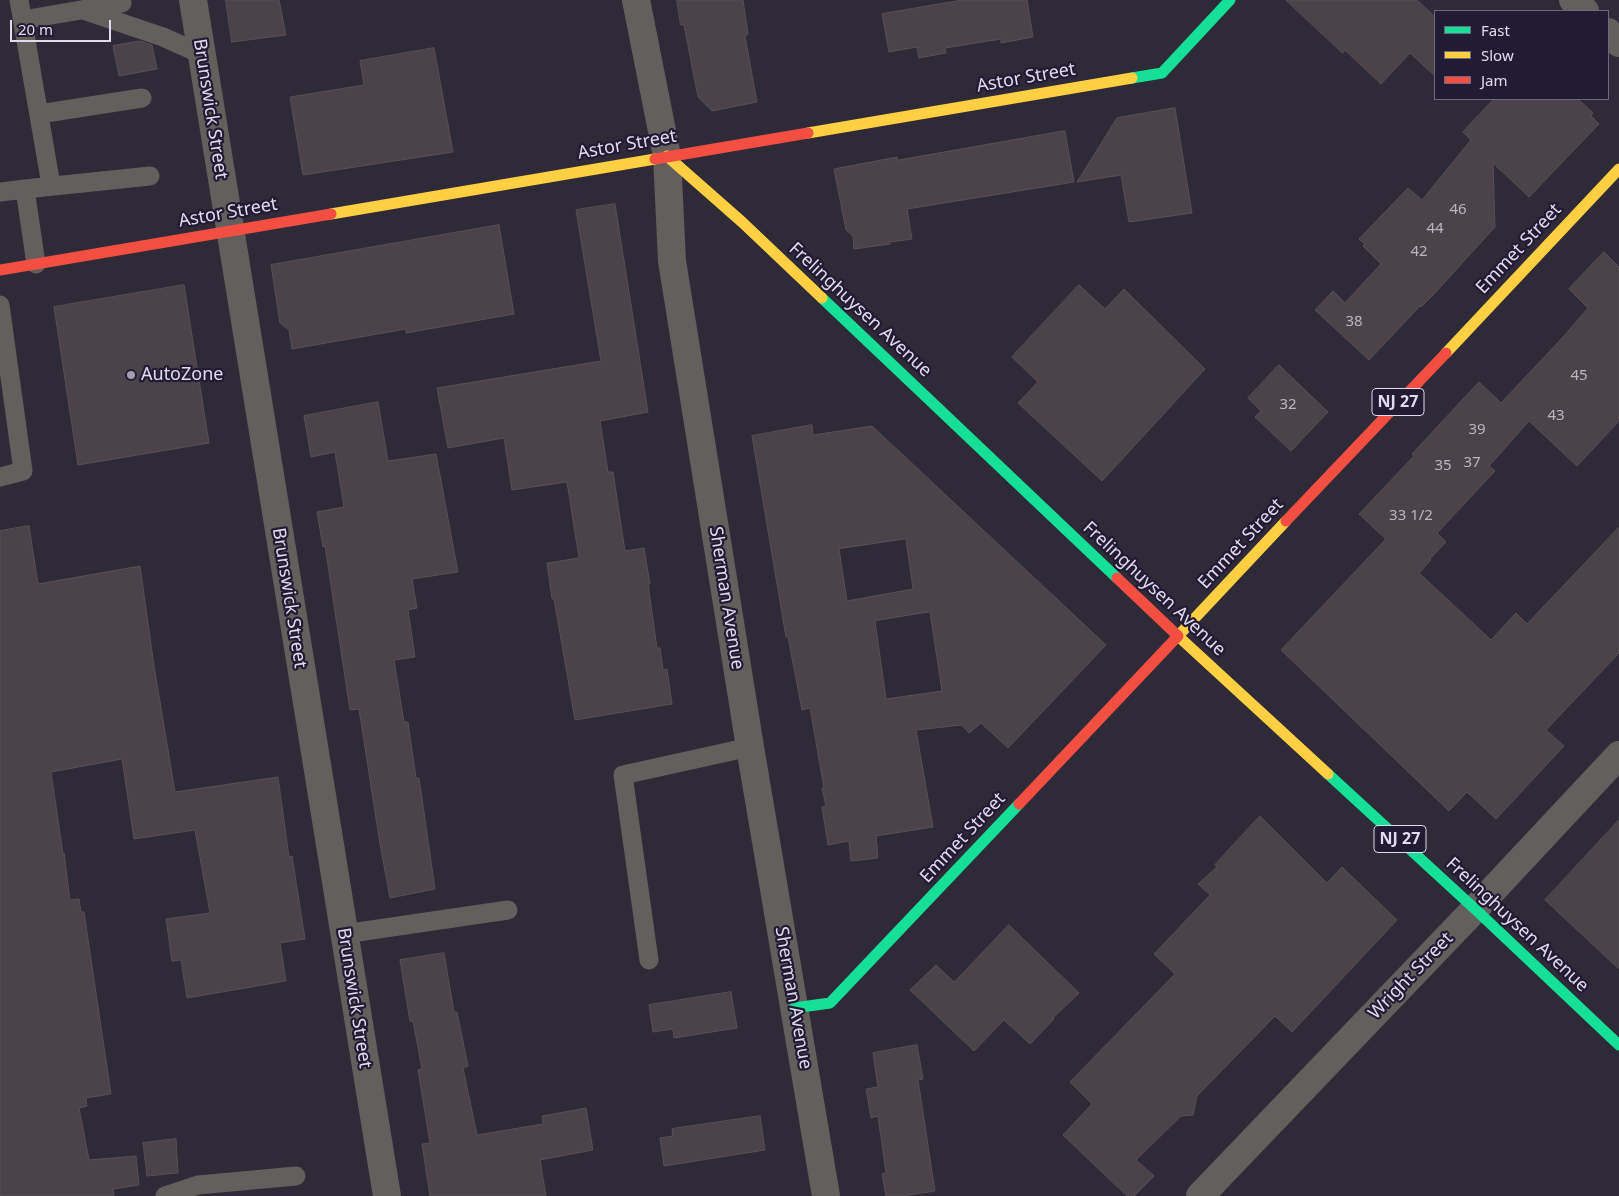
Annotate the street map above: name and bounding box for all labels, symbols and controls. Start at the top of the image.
scale bar [12,10,114,42]
legend [1434,10,1609,100]
text: 20 m [18,19,53,39]
text: Fast [1481,20,1510,40]
street label: Brunswick Street [188,37,232,181]
text: Slow [1481,45,1514,65]
street label: Astor Street [975,59,1077,97]
text: Jam [1481,70,1508,90]
street label: Astor Street [576,126,678,164]
street label: Astor Street [177,194,279,232]
street label: Emmet Street [1472,199,1566,299]
house number: 46 [1449,201,1467,219]
house number: 44 [1426,220,1444,238]
street label: Frelinghuysen Avenue [784,238,936,382]
house number: 42 [1410,243,1428,261]
house number: 38 [1345,313,1363,331]
place label: AutoZone [141,364,223,386]
house number: 45 [1570,367,1588,385]
marker: AutoZone [125,369,137,381]
road number: NJ 27 [1372,388,1424,416]
house number: 32 [1279,396,1297,414]
house number: 43 [1547,407,1565,425]
house number: 39 [1468,421,1486,439]
house number: 37 [1463,454,1481,472]
house number: 35 [1434,457,1452,475]
street label: Emmet Street [1194,494,1288,594]
house number: 33 1/2 [1389,507,1433,525]
street label: Frelinghuysen Avenue [1078,517,1230,661]
street label: Sherman Avenue [704,525,748,671]
street label: Brunswick Street [267,526,311,670]
street label: Emmet Street [916,788,1010,888]
road number: NJ 27 [1374,826,1426,852]
street label: Frelinghuysen Avenue [1441,853,1593,997]
street label: Sherman Avenue [770,925,816,1071]
street label: Brunswick Street [332,926,376,1070]
street label: Wright Street [1364,928,1458,1024]

